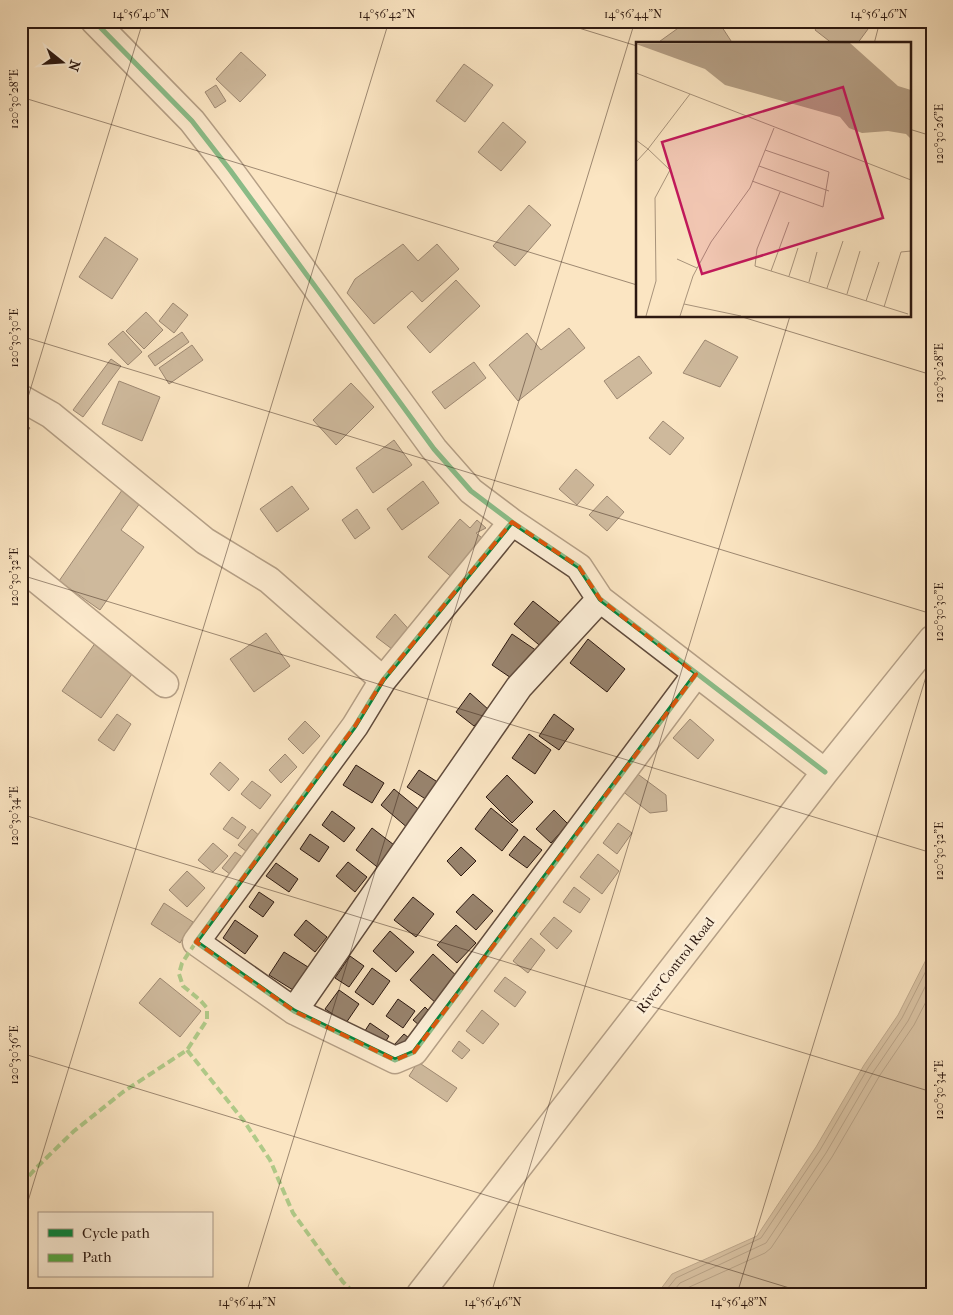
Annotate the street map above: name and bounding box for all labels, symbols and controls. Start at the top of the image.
text: 14°56'40"N [112,7,170,21]
text: 14°56'42"N [358,7,416,21]
text: 14°56'44"N [604,7,662,21]
text: 14°56'46"N [850,7,908,21]
north arrow [38,38,88,88]
inset map [636,42,910,318]
text: N [64,58,84,74]
text: 120°30'28"E [7,69,21,129]
text: 120°30'26"E [932,104,946,164]
text: 120°30'30"E [7,308,21,368]
text: 120°30'28"E [932,343,946,403]
text: 120°30'32"E [7,548,21,606]
text: 120°30'30"E [932,582,946,642]
text: 120°30'34"E [7,786,21,846]
text: 120°30'32"E [932,822,946,880]
street label: River Control Road [633,914,718,1017]
text: 120°30'36"E [7,1026,21,1084]
text: 120°30'34"E [932,1060,946,1120]
legend [38,1212,212,1278]
text: Cycle path [82,1224,150,1242]
text: Path [82,1248,112,1266]
text: 14°56'44"N [218,1295,276,1309]
text: 14°56'46"N [464,1295,522,1309]
text: 14°56'48"N [711,1295,767,1309]

